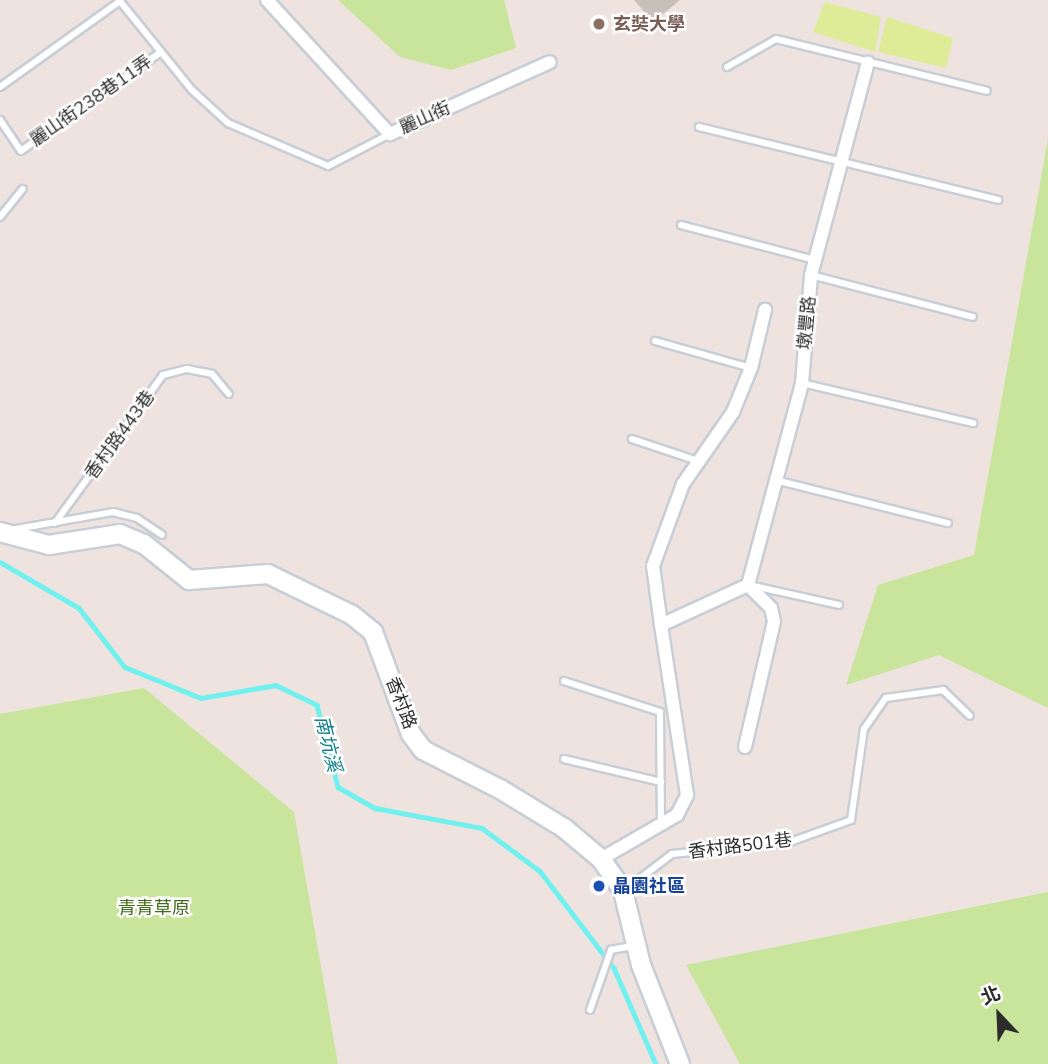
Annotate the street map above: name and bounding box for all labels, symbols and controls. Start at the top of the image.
place label: 玄奘大學 [613,13,685,35]
marker: 玄奘大學 [591,16,607,32]
street label: 麗山街238巷11弄 [26,51,156,151]
street label: 麗山街 [396,97,454,139]
street label: 墩豐路 [794,295,820,351]
street label: 香村路443巷 [81,386,159,484]
street label: 香村路 [381,674,421,732]
water label: 南坑溪 [309,714,345,774]
street label: 香村路501巷 [687,829,793,863]
place label: 晶園社區 [613,875,685,897]
marker: 晶園社區 [591,878,607,894]
park label: 青青草原 [118,897,190,919]
north arrow [964,980,1034,1050]
text: 北 [977,980,1005,1011]

